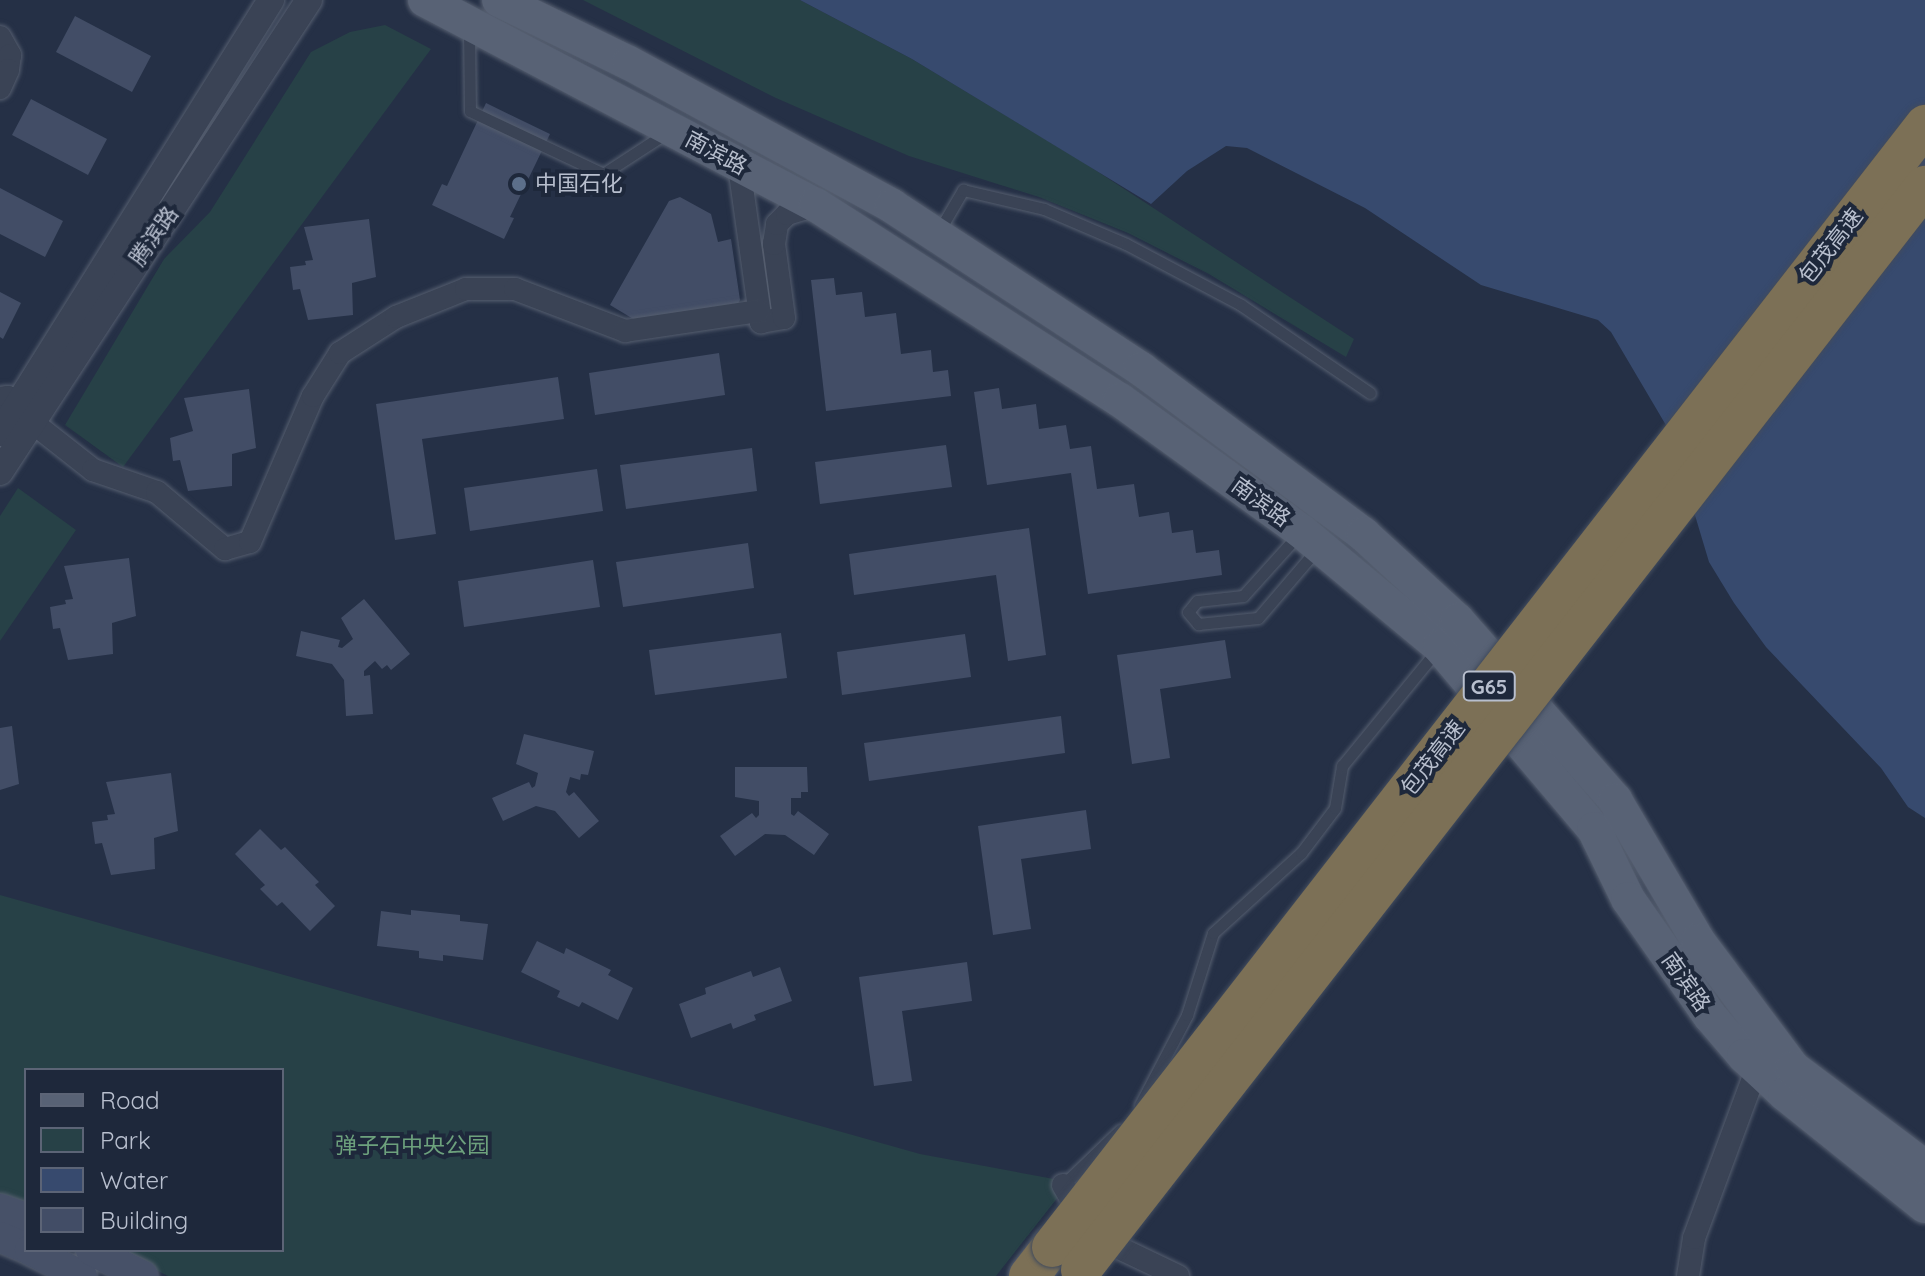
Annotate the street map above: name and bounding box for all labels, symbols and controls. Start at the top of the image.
street label: 南滨路 [681,126,751,180]
place label: 中国石化 [535,171,623,197]
marker: 中国石化 [510,175,528,193]
street label: 腾滨路 [124,201,184,271]
street label: 包茂高速 [1794,203,1868,289]
street label: 南滨路 [1227,472,1295,532]
road number: G65 [1461,670,1517,702]
street label: 包茂高速 [1396,715,1470,801]
street label: 南滨路 [1656,947,1716,1017]
legend [24,1068,284,1252]
text: Road [100,1085,160,1115]
text: Park [100,1125,151,1155]
park label: 弹子石中央公园 [335,1133,489,1159]
text: Water [100,1165,168,1195]
text: Building [100,1205,188,1235]

